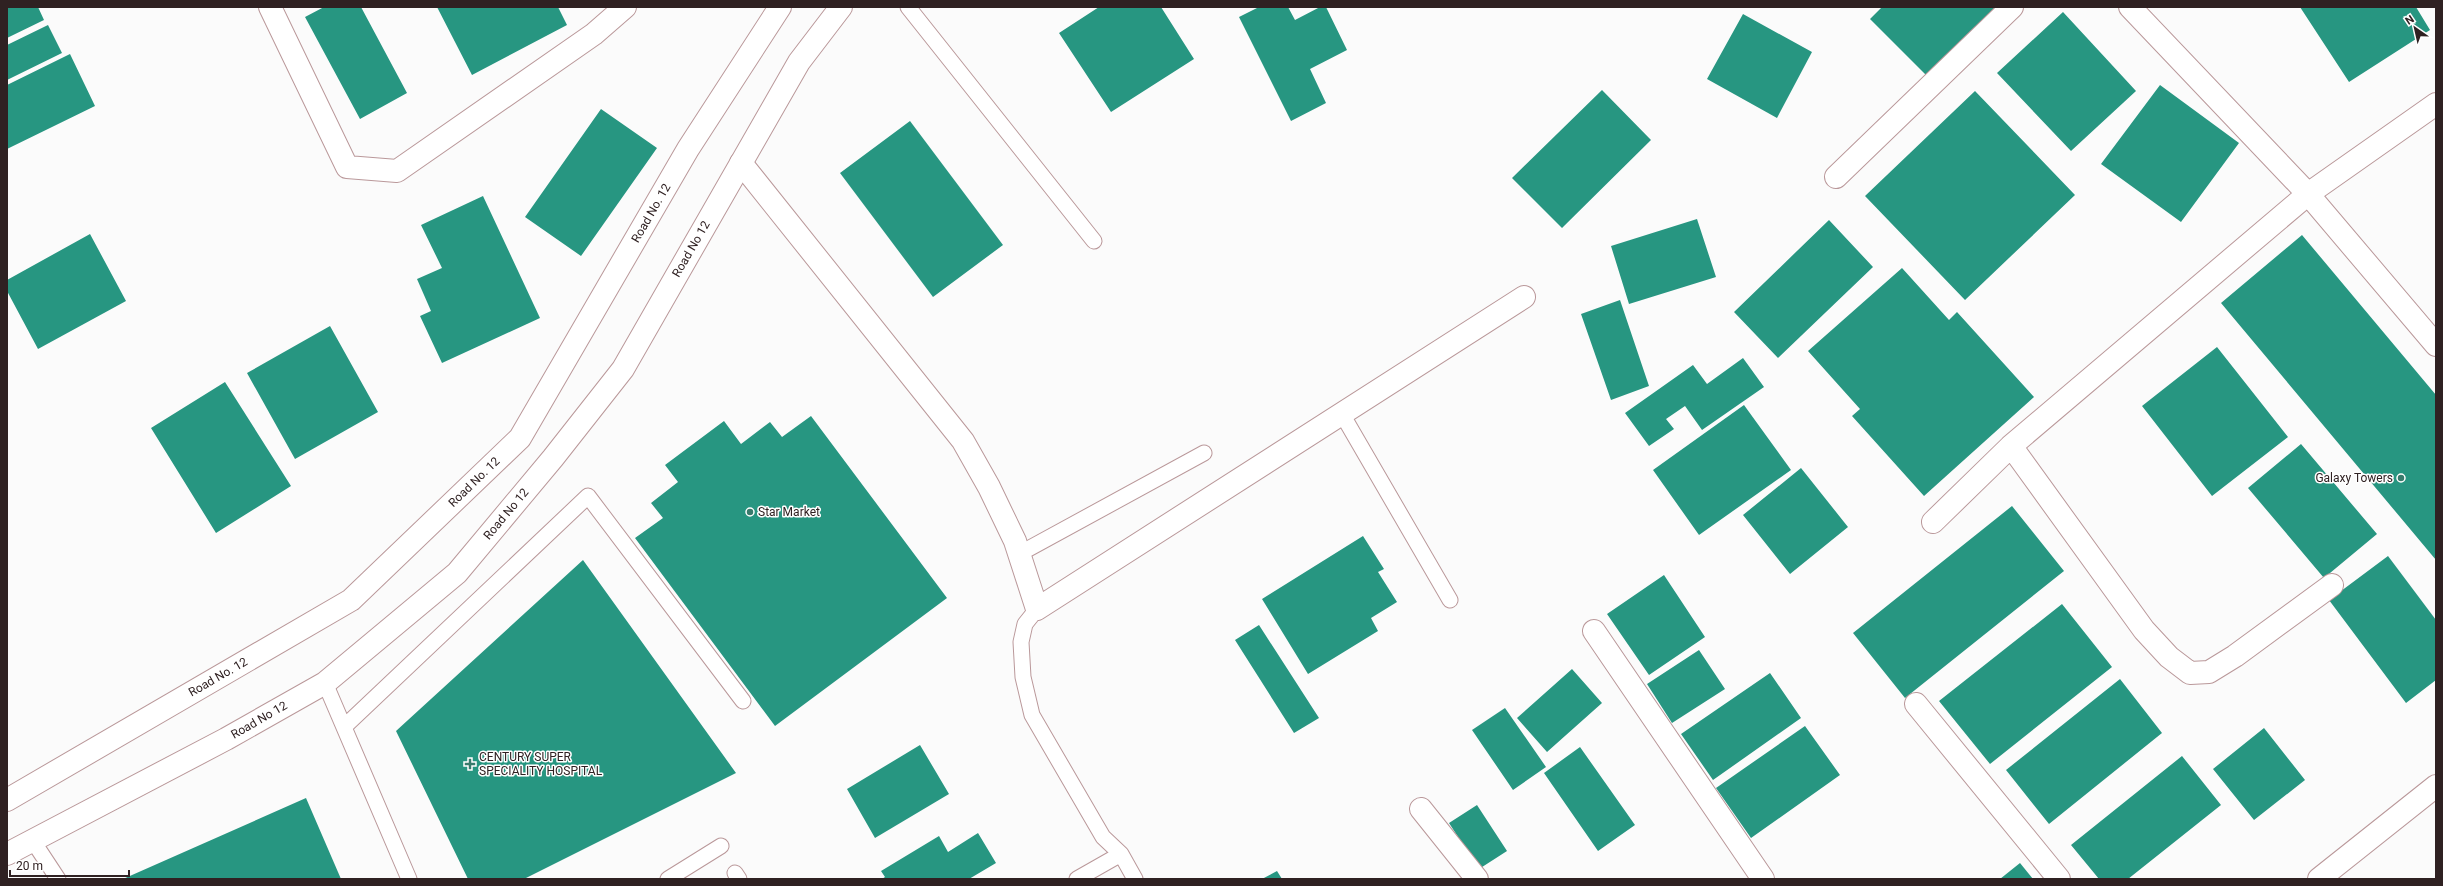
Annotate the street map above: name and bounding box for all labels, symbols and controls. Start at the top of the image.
north arrow [2395,8,2435,48]
text: N [2403,12,2417,28]
street label: Road No. 12 [629,181,674,245]
street label: Road No 12 [669,218,713,280]
street label: Road No. 12 [446,454,503,510]
place label: Galaxy Towers [2315,471,2393,485]
marker: Galaxy Towers [2396,473,2406,483]
street label: Road No 12 [481,485,532,542]
place label: Star Market [758,505,820,519]
marker: Star Market [745,507,755,517]
street label: Road No. 12 [186,654,250,699]
street label: Road No 12 [228,698,290,742]
place label: CENTURY SUPER SPECIALITY HOSPITAL [479,750,603,778]
marker: CENTURY SUPER SPECIALITY HOSPITAL [464,758,476,770]
scale bar [10,852,129,878]
text: 20 m [16,859,43,873]

